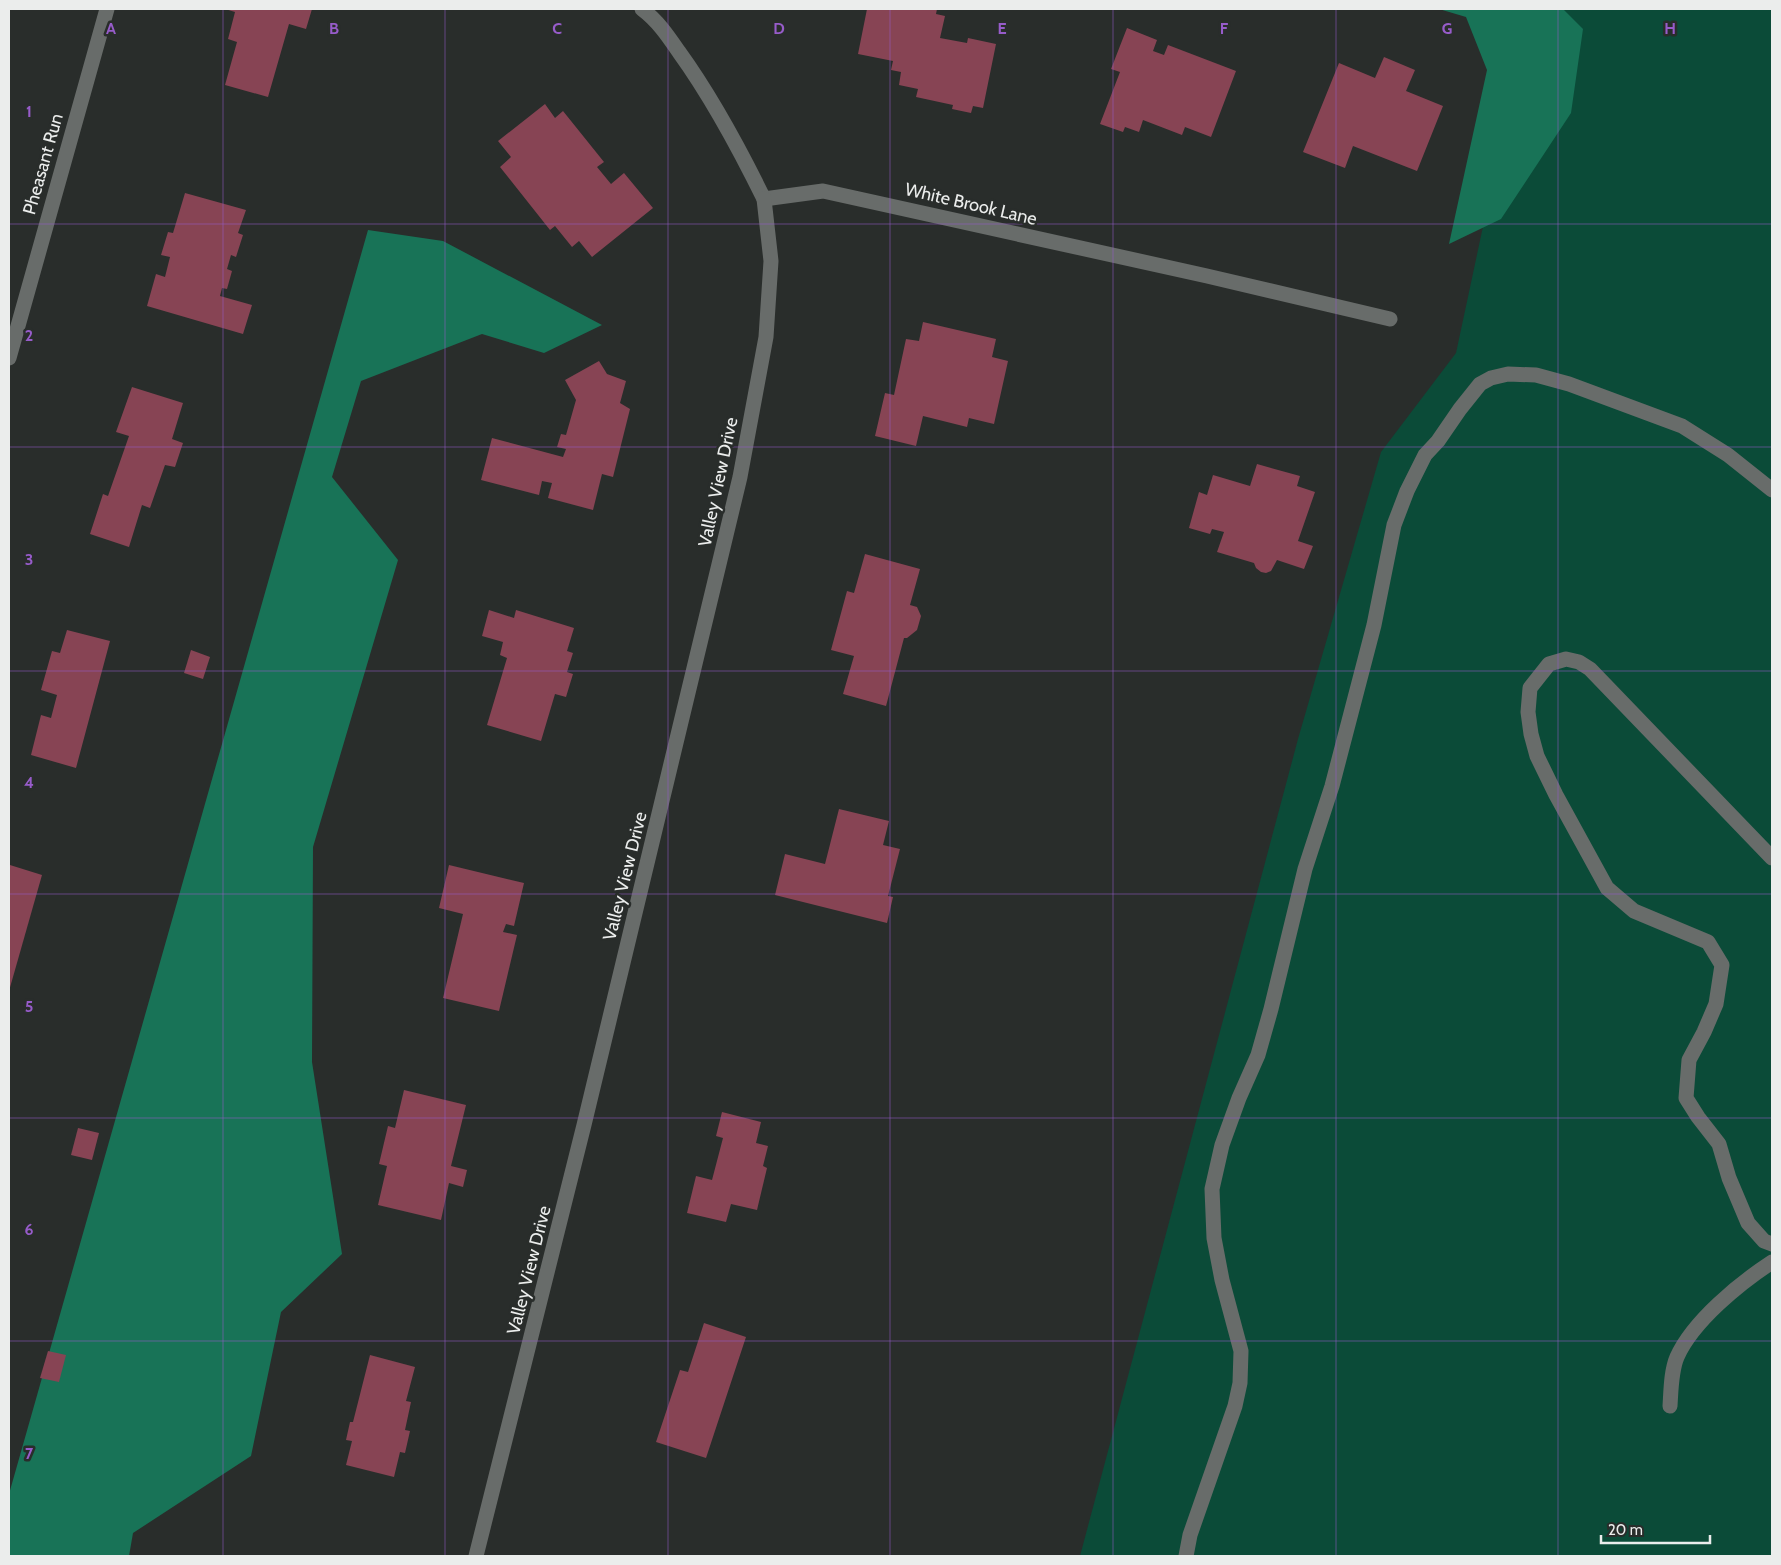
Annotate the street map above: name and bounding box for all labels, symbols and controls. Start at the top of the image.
text: A [106,19,116,38]
text: B [329,19,339,38]
text: C [552,19,562,38]
text: D [773,19,785,38]
text: E [997,19,1007,38]
text: F [1220,19,1229,38]
text: G [1442,19,1452,38]
text: H [1664,19,1676,38]
text: 1 [26,102,32,121]
street label: Pheasant Run [18,111,68,217]
street label: White Brook Lane [903,178,1039,230]
text: 2 [25,326,33,345]
street label: Valley View Drive [694,415,742,549]
text: 3 [25,550,33,569]
text: 4 [24,773,34,792]
street label: Valley View Drive [598,809,652,943]
text: 5 [25,997,33,1016]
street label: Valley View Drive [502,1203,556,1337]
text: 6 [25,1220,34,1239]
text: 7 [25,1444,34,1463]
scale bar [1601,1512,1710,1544]
text: 20 m [1608,1521,1643,1539]

